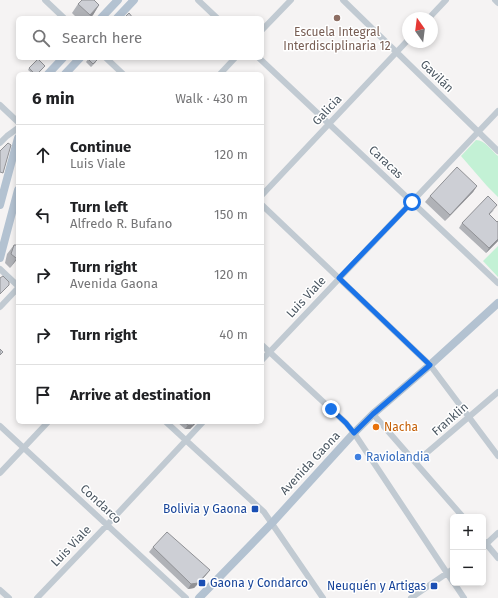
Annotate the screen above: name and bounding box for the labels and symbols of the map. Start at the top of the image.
north arrow [402,12,438,48]
marker: Escuela Integral Interdisciplinaria 12 [332,13,342,23]
place label: Escuela Integral Interdisciplinaria 12 [283,25,391,53]
street label: Gavilán [418,57,456,95]
street label: Galicia [309,92,345,128]
street label: Caracas [366,143,406,182]
route start [403,193,421,211]
street label: Luis Viale [283,273,329,321]
route end [322,400,340,418]
street label: Franklin [429,400,471,438]
place label: Nacha [384,420,418,434]
marker: Nacha [371,422,381,432]
street label: Avenida Gaona [277,429,343,497]
place label: Raviolandia [366,450,430,464]
marker: Raviolandia [353,452,363,462]
street label: Condarco [78,481,124,527]
place label: Bolivia y Gaona [163,502,247,516]
marker: Bolivia y Gaona [250,504,260,514]
street label: Luis Viale [48,523,94,569]
place label: Gaona y Condarco [210,576,308,590]
marker: Gaona y Condarco [197,578,207,588]
place label: Neuquén y Artigas [327,579,426,593]
marker: Neuquén y Artigas [429,581,439,591]

